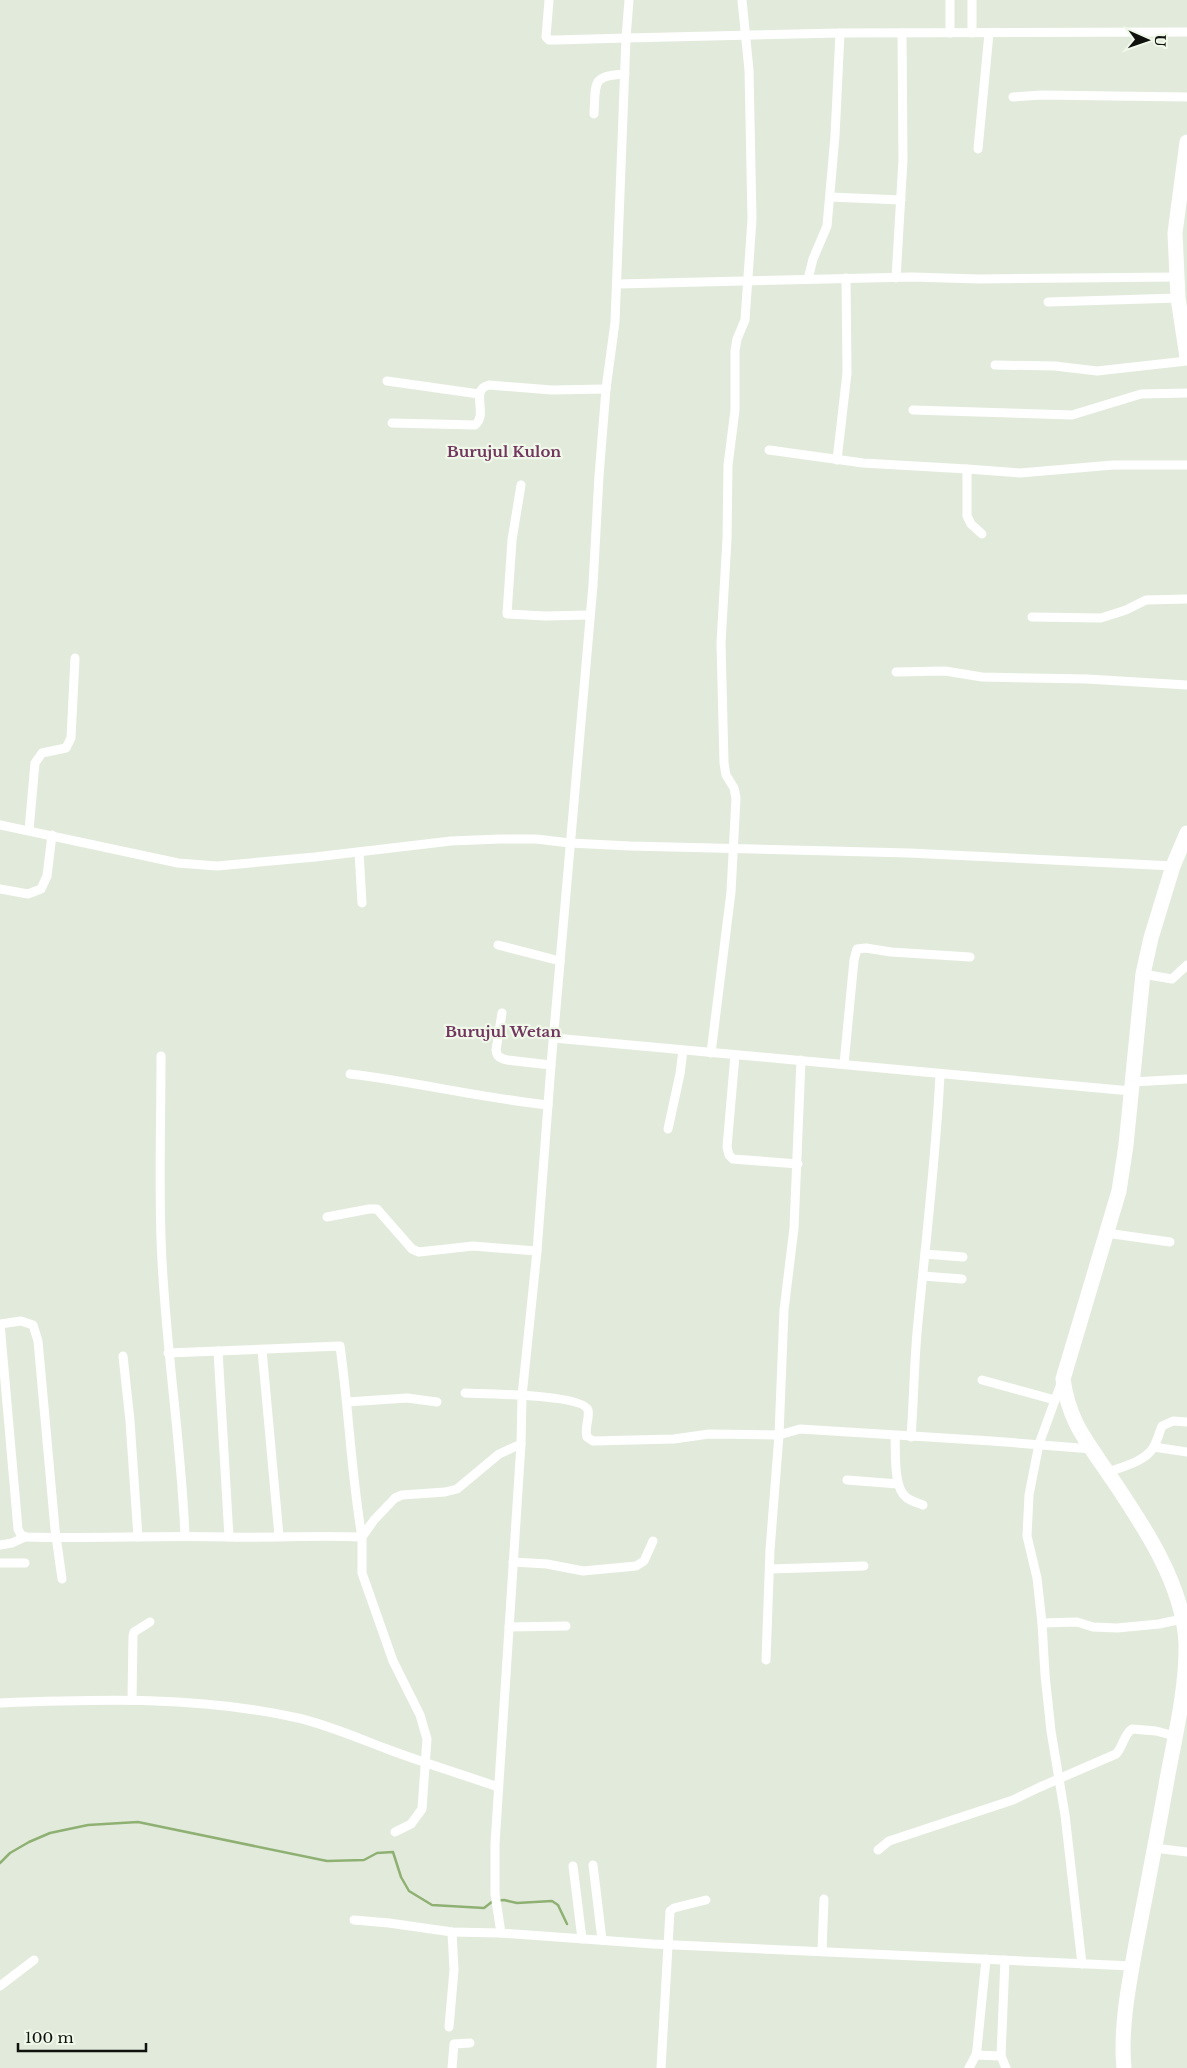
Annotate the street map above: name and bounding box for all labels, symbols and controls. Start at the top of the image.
north arrow [1122,15,1172,65]
text: U [1151,34,1169,48]
district label: Burujul Kulon [447,442,561,461]
district label: Burujul Wetan [445,1022,561,1041]
scale bar [18,2020,145,2052]
text: 100 m [25,2028,74,2047]

